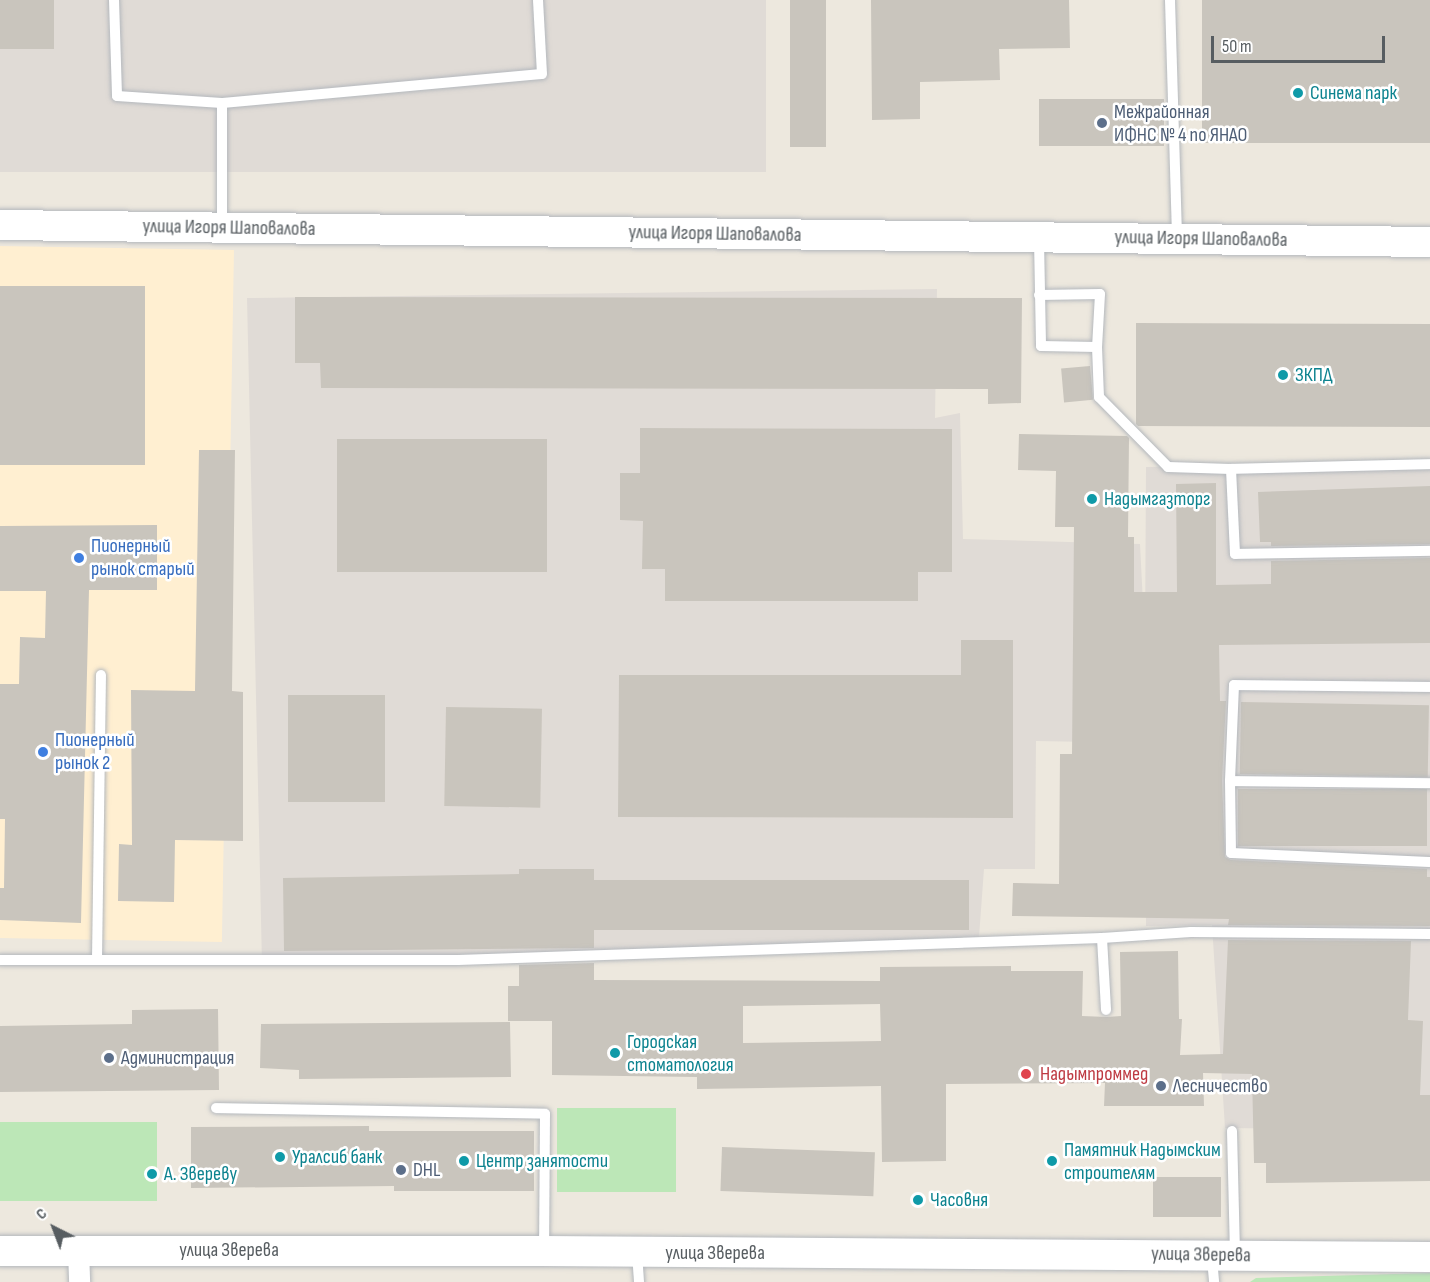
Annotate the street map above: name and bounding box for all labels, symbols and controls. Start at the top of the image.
scale bar [1214,24,1388,62]
text: 50 m [1222,36,1252,57]
place label: Синема парк [1310,81,1397,105]
marker: Синема парк [1291,86,1305,100]
place label: Межрайонная ИФНС № 4 по ЯНАО [1114,100,1247,147]
marker: Межрайонная ИФНС № 4 по ЯНАО [1095,116,1109,130]
street label: улица Игоря Шаповалова [142,214,316,242]
street label: улица Игоря Шаповалова [628,220,802,248]
street label: улица Игоря Шаповалова [1114,225,1288,253]
place label: ЗКПД [1295,363,1332,387]
marker: ЗКПД [1276,368,1290,382]
place label: Надымгазторг [1104,487,1210,511]
marker: Надымгазторг [1085,492,1099,506]
place label: Пионерный рынок старый [91,534,195,581]
marker: Пионерный рынок старый [72,551,86,565]
place label: Пионерный рынок 2 [55,728,135,775]
marker: Пионерный рынок 2 [36,745,50,759]
place label: Городская стоматология [627,1030,734,1077]
place label: Администрация [121,1046,234,1070]
marker: Городская стоматология [608,1046,622,1060]
marker: Администрация [102,1051,116,1065]
place label: Надымпроммед [1040,1062,1148,1086]
marker: Надымпроммед [1017,1065,1035,1083]
place label: Лесничество [1173,1074,1268,1098]
marker: Лесничество [1154,1079,1168,1093]
place label: Памятник Надымским строителям [1064,1138,1221,1185]
place label: Уралсиб банк [292,1145,382,1169]
place label: Центр занятости [476,1149,608,1173]
marker: Уралсиб банк [273,1150,287,1164]
marker: Центр занятости [457,1154,471,1168]
marker: Памятник Надымским строителям [1045,1154,1059,1168]
place label: DHL [413,1158,440,1182]
place label: А. Звереву [164,1162,237,1186]
marker: DHL [394,1163,408,1177]
marker: А. Звереву [145,1167,159,1181]
place label: Часовня [930,1188,988,1212]
marker: Часовня [911,1193,925,1207]
north arrow [24,1198,84,1258]
text: С [32,1204,51,1224]
street label: улица Зверева [179,1238,279,1262]
street label: улица Зверева [665,1241,765,1265]
street label: улица Зверева [1151,1242,1251,1268]

